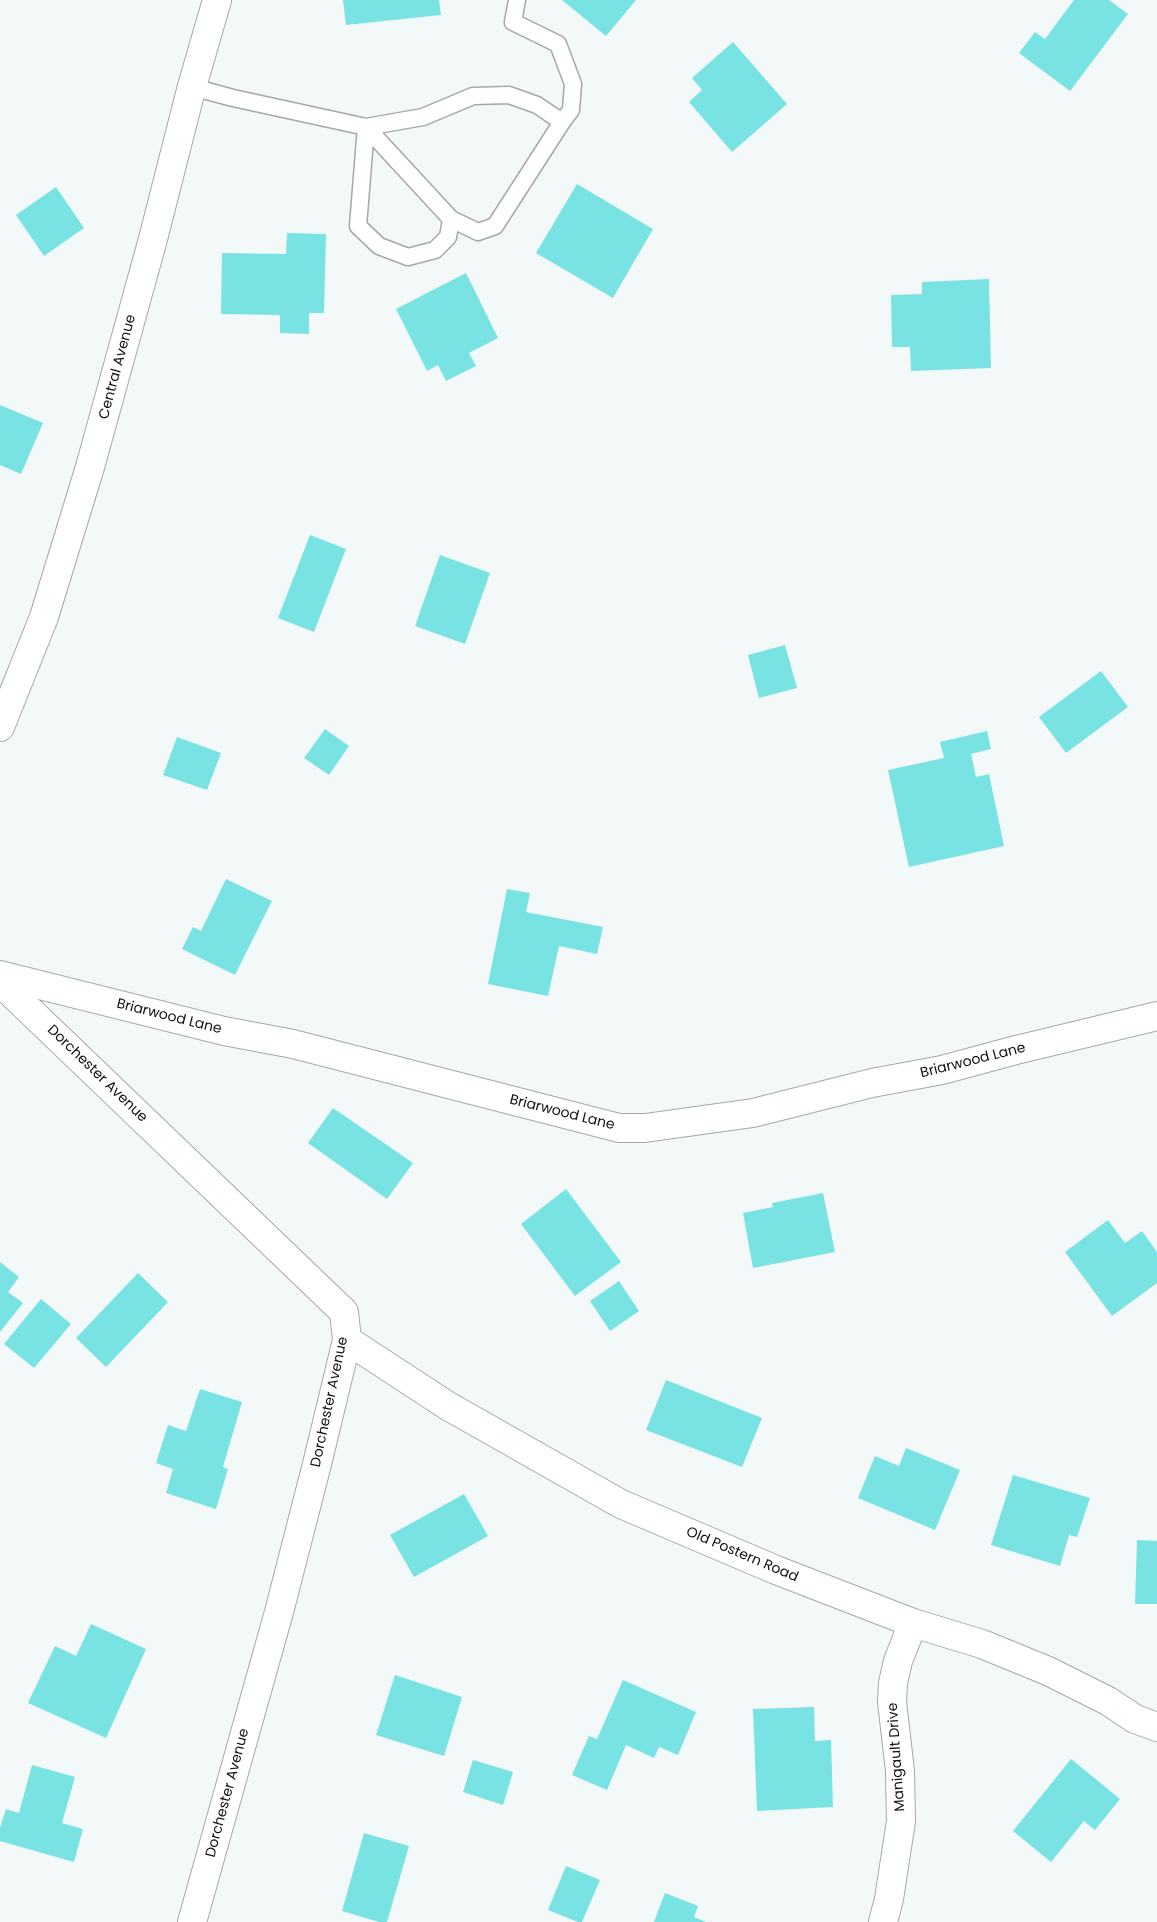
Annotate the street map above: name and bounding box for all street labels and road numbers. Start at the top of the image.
street label: Central Avenue [96,313,140,421]
street label: Briarwood Lane [115,996,223,1038]
street label: Dorchester Avenue [43,1022,151,1126]
street label: Briarwood Lane [919,1040,1027,1082]
street label: Briarwood Lane [508,1092,616,1134]
street label: Dorchester Avenue [308,1335,352,1469]
street label: Old Postern Road [683,1524,801,1586]
street label: Manigault Drive [885,1702,909,1812]
street label: Dorchester Avenue [203,1727,253,1859]

